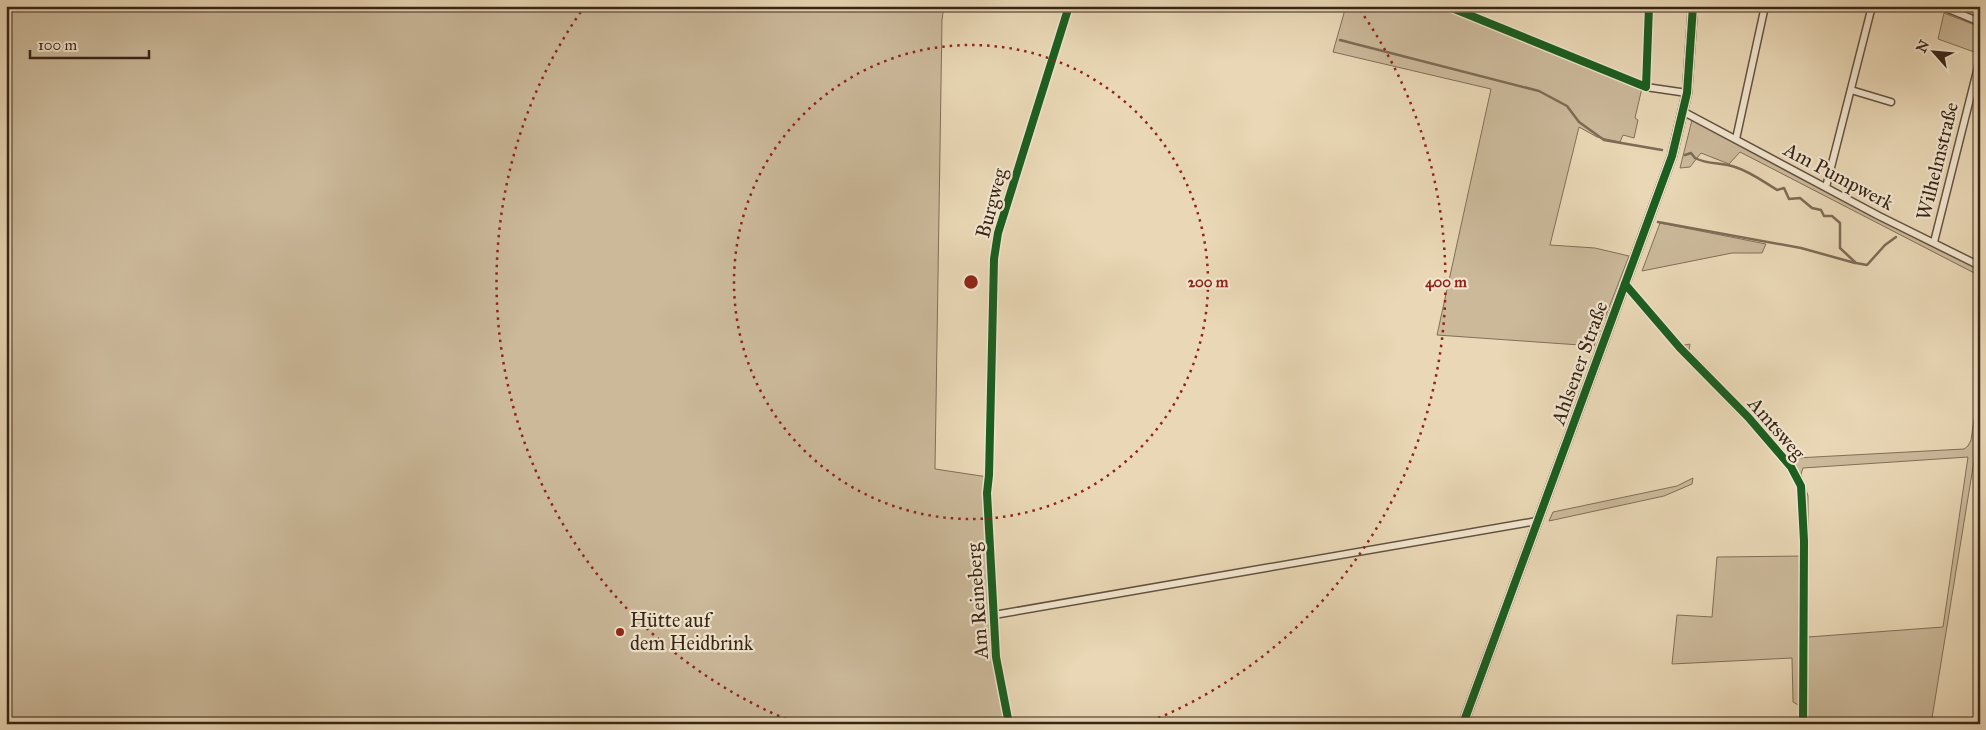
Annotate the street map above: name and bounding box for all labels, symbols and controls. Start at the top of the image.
scale bar [30,28,149,60]
north arrow [1908,28,1958,78]
text: 100 m [38,36,78,54]
text: N [1913,37,1933,55]
street label: Wilhelmstraße [1911,100,1963,222]
street label: Am Pumpwerk [1779,136,1899,215]
street label: Burgweg [970,165,1013,241]
centre of rings [962,273,980,291]
text: 200 m [1188,273,1229,291]
text: 400 m [1425,273,1467,292]
street label: Ahlsener Straße [1545,298,1612,429]
street label: Amtsweg [1742,391,1811,465]
street label: Am Reineberg [961,541,994,661]
place label: Hütte auf dem Heidbrink [630,608,754,655]
marker: Hütte auf dem Heidbrink [614,626,626,638]

